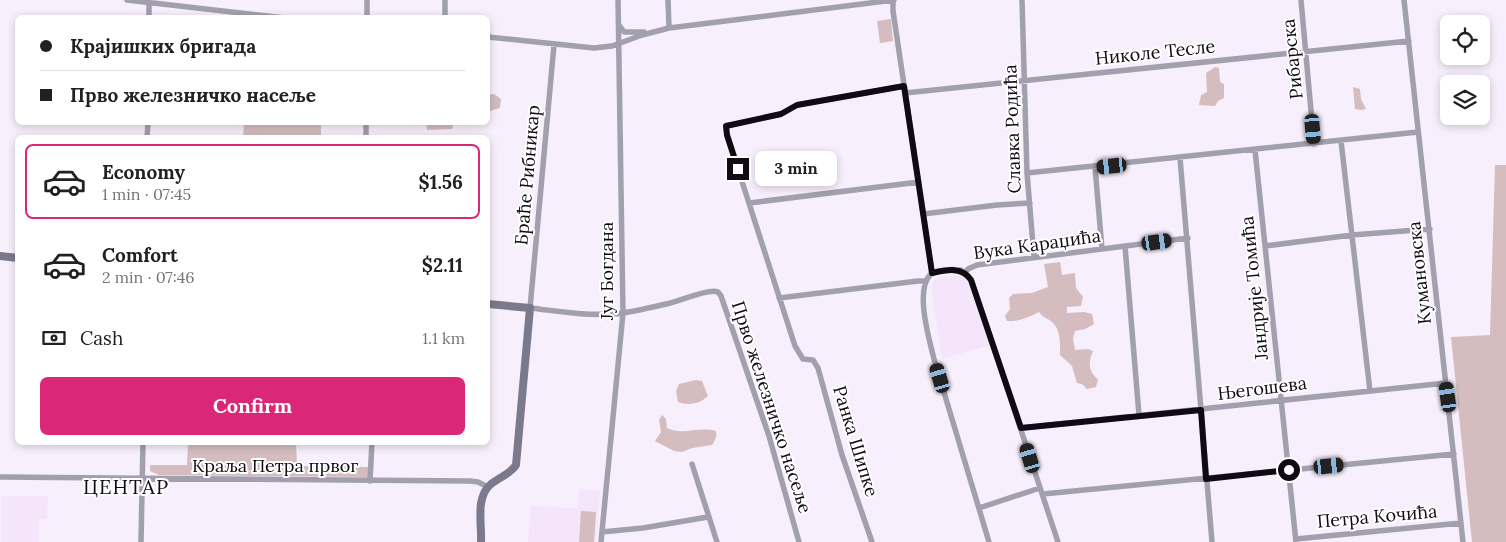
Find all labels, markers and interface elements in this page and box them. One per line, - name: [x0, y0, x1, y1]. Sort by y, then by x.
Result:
- map controls: [1440, 15, 1490, 125]
- button: locate: [1440, 15, 1490, 65]
- street label: Рибарска: [1276, 18, 1308, 100]
- text: Крајишких бригада: [70, 34, 256, 58]
- street label: Николе Тесле: [1094, 34, 1216, 70]
- street label: Славка Родића: [998, 64, 1026, 194]
- button: layers: [1440, 75, 1490, 125]
- text: Прво железничко насеље: [70, 83, 316, 107]
- street label: Браће Рибникар: [509, 104, 545, 246]
- car: [1304, 113, 1321, 145]
- callout: 3 min: [756, 152, 838, 186]
- car: [1096, 157, 1127, 175]
- route end: [727, 158, 749, 180]
- text: 3 min: [774, 158, 818, 178]
- icon: car: [42, 159, 87, 204]
- text: Economy: [102, 160, 185, 184]
- text: $1.56: [419, 170, 463, 194]
- text: 1 min · 07:45: [102, 184, 191, 204]
- street label: Јандрије Томића: [1235, 215, 1273, 362]
- street label: Кумановска: [1402, 220, 1436, 326]
- street label: Југ Богдана: [595, 222, 618, 321]
- street label: Вука Караџића: [972, 224, 1102, 264]
- car: [1141, 232, 1172, 252]
- icon: car: [42, 242, 87, 287]
- text: Comfort: [102, 243, 178, 267]
- text: $2.11: [422, 253, 463, 277]
- text: 2 min · 07:46: [102, 267, 195, 287]
- street label: Прво железничко насеље: [727, 298, 817, 516]
- icon: cash: [40, 324, 68, 352]
- text: Cash: [80, 326, 123, 350]
- text: 1.1 km: [422, 328, 465, 348]
- car: [928, 361, 951, 395]
- street label: Његошева: [1216, 371, 1308, 405]
- button: Confirm: [40, 377, 465, 435]
- car: [1438, 381, 1457, 413]
- street label: Ранка Шипке: [828, 383, 884, 499]
- car: [1018, 441, 1041, 475]
- street label: Краља Петра првог: [192, 454, 358, 477]
- car: [1313, 457, 1344, 475]
- route start: [1278, 459, 1300, 481]
- district label: ЦЕНТАР: [83, 474, 169, 499]
- street label: Петра Кочића: [1316, 499, 1438, 533]

